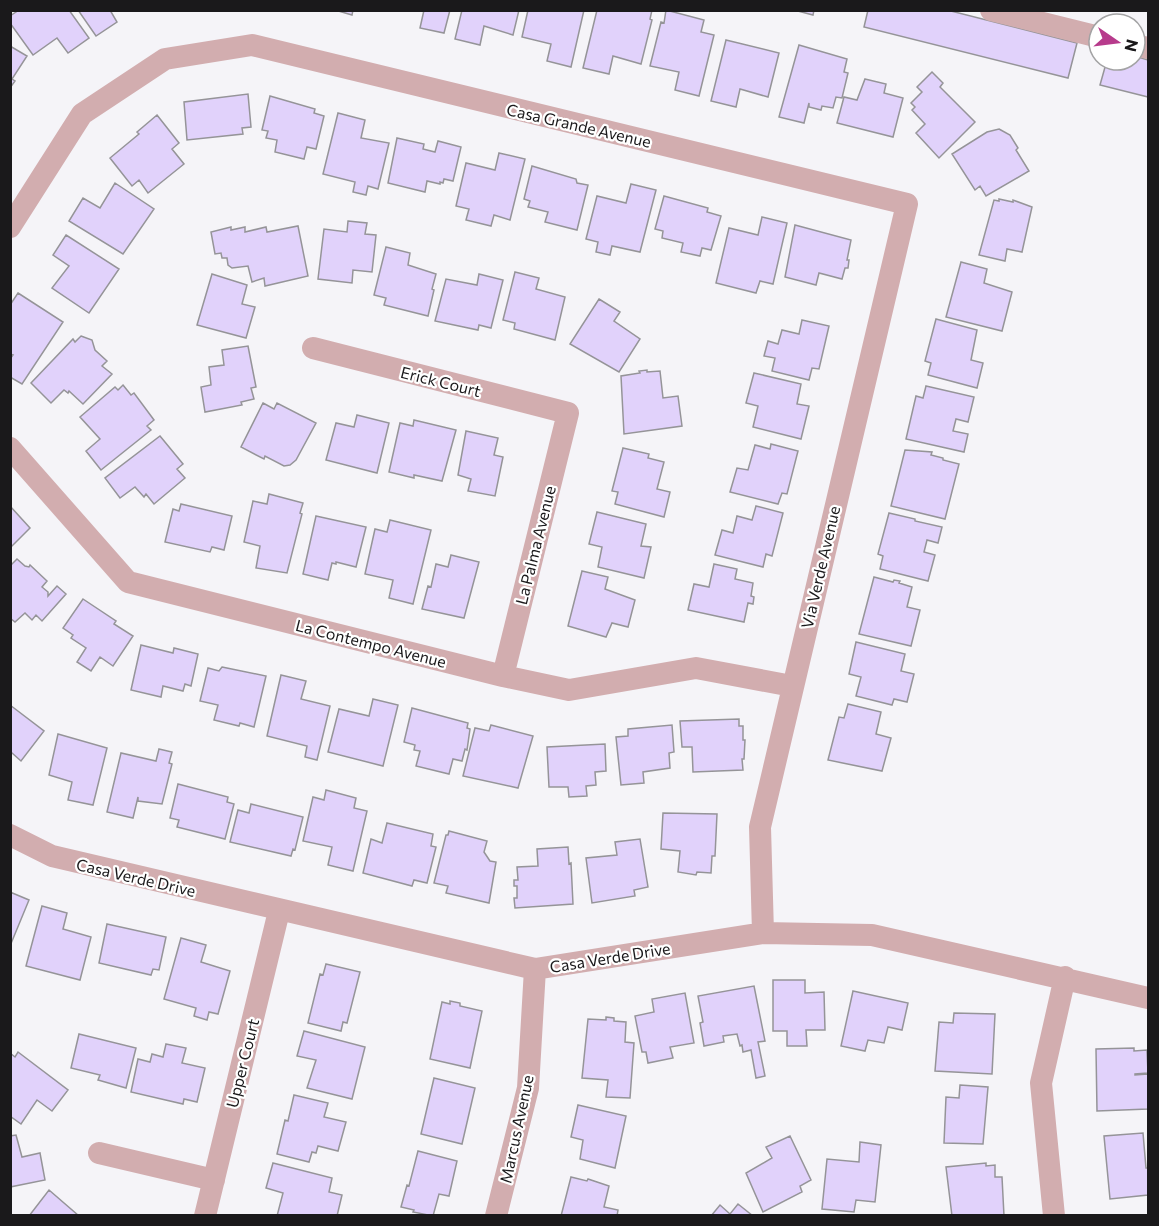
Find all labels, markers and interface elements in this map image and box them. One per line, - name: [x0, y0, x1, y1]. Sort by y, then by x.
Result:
- north arrow: [1087, 12, 1147, 72]
- text: N: [1121, 38, 1143, 54]
- street label: Casa Grande Avenue: [505, 99, 653, 151]
- street label: Erick Court: [399, 362, 484, 400]
- street label: La Palma Avenue: [511, 484, 559, 606]
- street label: Via Verde Avenue: [797, 504, 843, 630]
- street label: La Contempo Avenue: [294, 615, 448, 671]
- street label: Casa Verde Drive: [74, 854, 198, 900]
- street label: Casa Verde Drive: [548, 938, 672, 976]
- street label: Upper Court: [222, 1016, 262, 1109]
- street label: Marcus Avenue: [495, 1073, 537, 1185]

